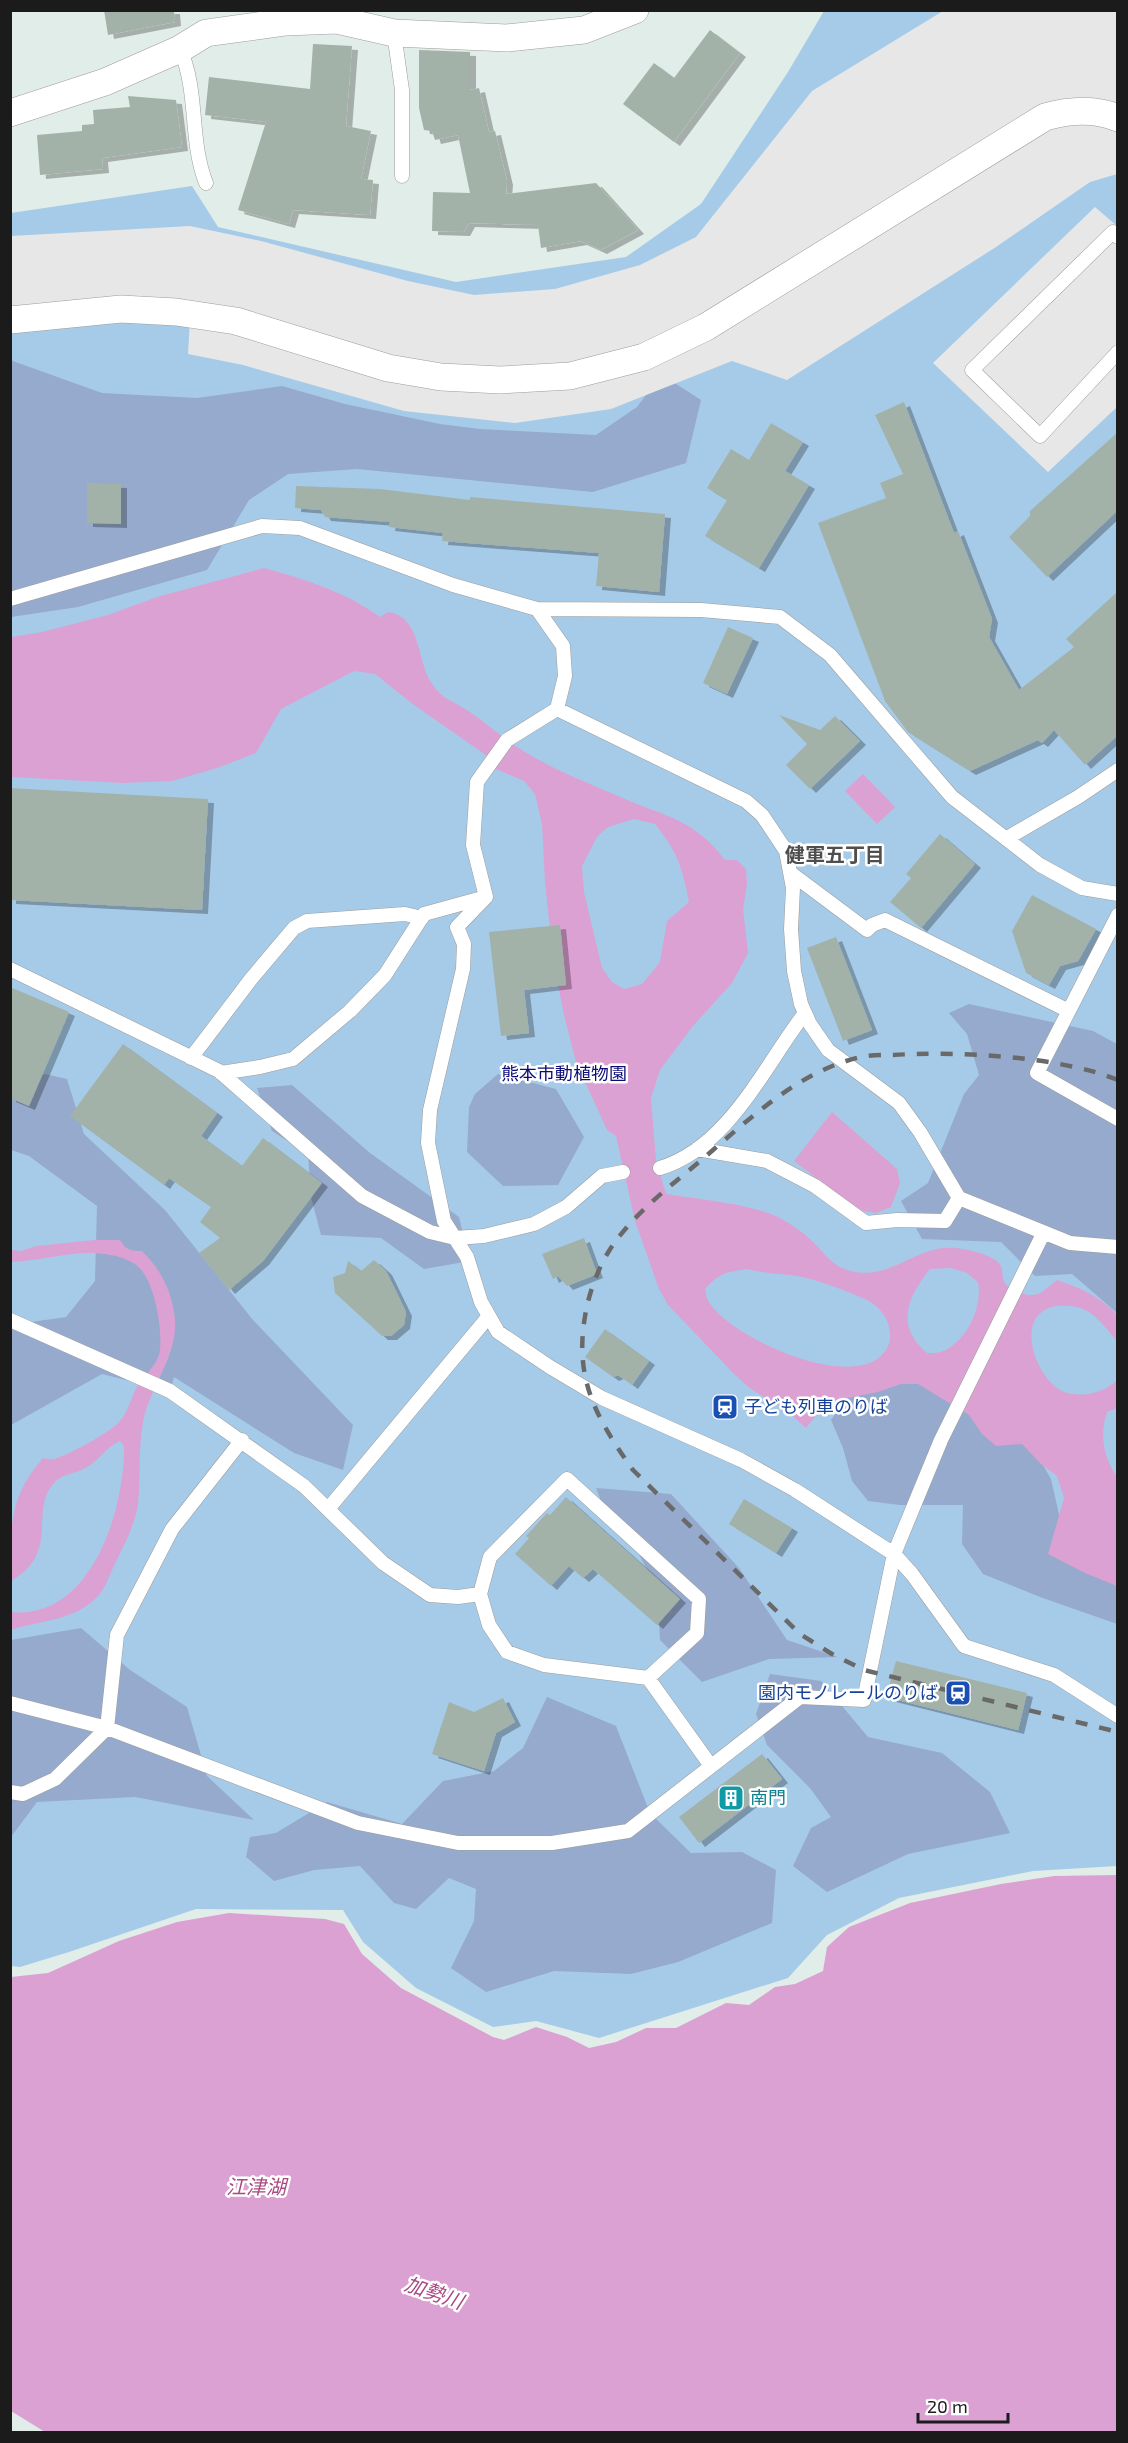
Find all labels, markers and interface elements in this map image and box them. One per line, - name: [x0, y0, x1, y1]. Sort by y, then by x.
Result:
- district label: 健軍五丁目: [785, 842, 885, 866]
- park label: 熊本市動植物園: [501, 1062, 627, 1084]
- station icon: 子ども列車のりば: [710, 1392, 740, 1422]
- place label: 子ども列車のりば: [744, 1395, 888, 1417]
- station icon: 園内モノレールのりば: [943, 1678, 973, 1708]
- place label: 園内モノレールのりば: [758, 1681, 938, 1703]
- building icon: 南門: [716, 1783, 746, 1813]
- place label: 南門: [750, 1786, 786, 1808]
- water label: 江津湖: [226, 2174, 289, 2198]
- water label: 加勢川: [402, 2271, 468, 2314]
- scale bar: [918, 2386, 1008, 2424]
- text: 20 m: [927, 2395, 968, 2417]

